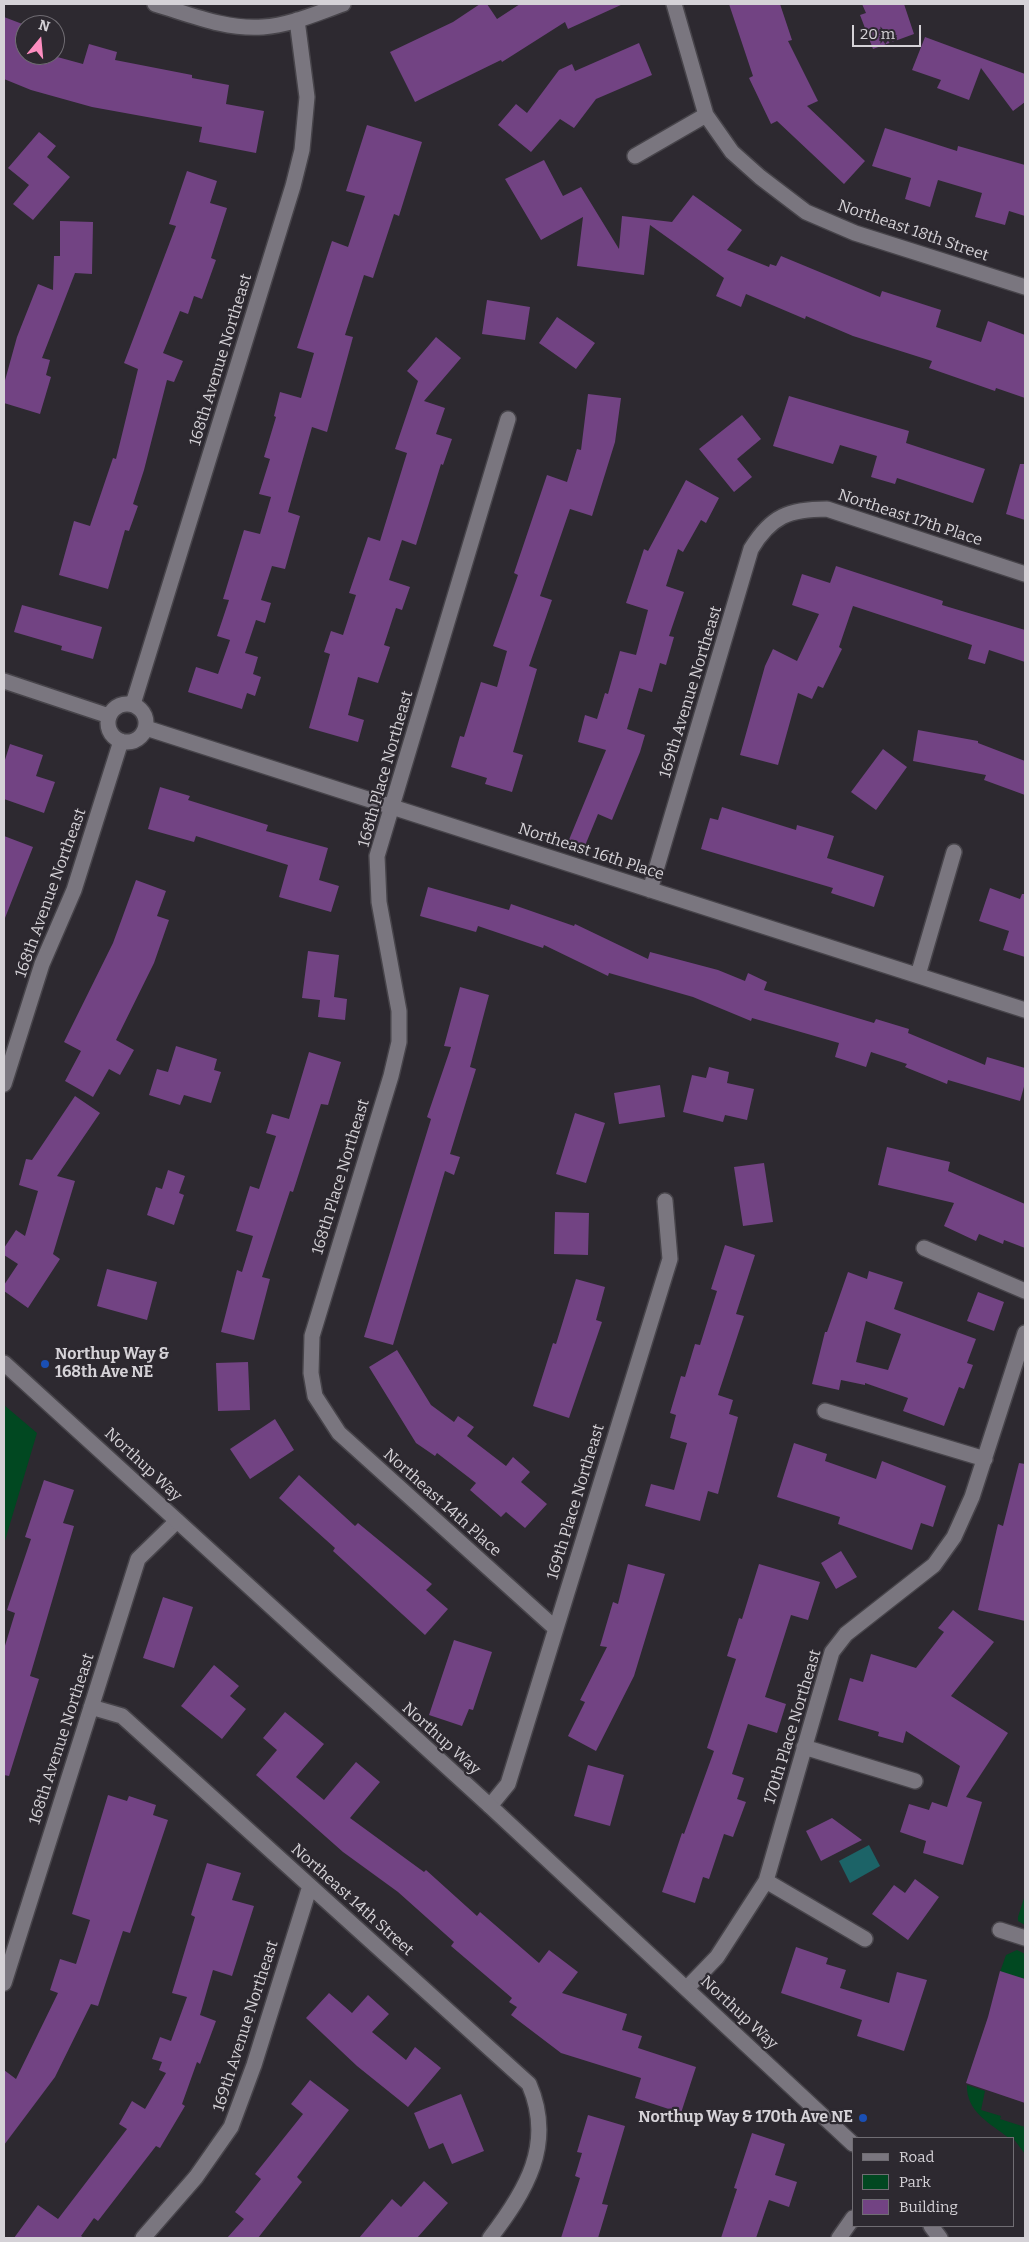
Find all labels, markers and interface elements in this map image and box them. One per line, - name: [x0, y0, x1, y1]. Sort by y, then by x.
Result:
- north arrow: [15, 15, 65, 65]
- scale bar: [854, 15, 923, 47]
- text: N: [37, 16, 52, 36]
- text: 20 m: [860, 25, 895, 43]
- street label: Northeast 18th Street: [835, 196, 991, 266]
- street label: 168th Avenue Northeast: [186, 272, 256, 448]
- street label: Northeast 17th Place: [835, 486, 985, 550]
- street label: 169th Avenue Northeast: [656, 604, 726, 780]
- street label: 168th Place Northeast: [354, 689, 418, 849]
- street label: 168th Avenue Northeast: [11, 806, 91, 980]
- street label: Northeast 16th Place: [516, 819, 666, 885]
- street label: 168th Place Northeast: [308, 1097, 374, 1257]
- place label: Northup Way & 168th Ave NE: [55, 1345, 169, 1383]
- marker: Northup Way & 168th Ave NE: [39, 1358, 51, 1370]
- street label: 169th Place Northeast: [543, 1422, 609, 1582]
- street label: Northup Way: [100, 1424, 186, 1506]
- street label: Northeast 14th Place: [379, 1445, 505, 1561]
- street label: 170th Place Northeast: [760, 1647, 826, 1807]
- street label: 168th Avenue Northeast: [25, 1651, 99, 1827]
- street label: Northup Way: [398, 1699, 484, 1779]
- street label: Northeast 14th Street: [287, 1840, 417, 1960]
- street label: 169th Avenue Northeast: [209, 1938, 283, 2114]
- street label: Northup Way: [696, 1972, 782, 2054]
- place label: Northup Way & 170th Ave NE: [638, 2108, 853, 2128]
- marker: Northup Way & 170th Ave NE: [857, 2112, 869, 2124]
- legend: [852, 2137, 1014, 2227]
- text: Road: [899, 2148, 934, 2166]
- text: Park: [899, 2173, 931, 2191]
- text: Building: [899, 2198, 958, 2216]

